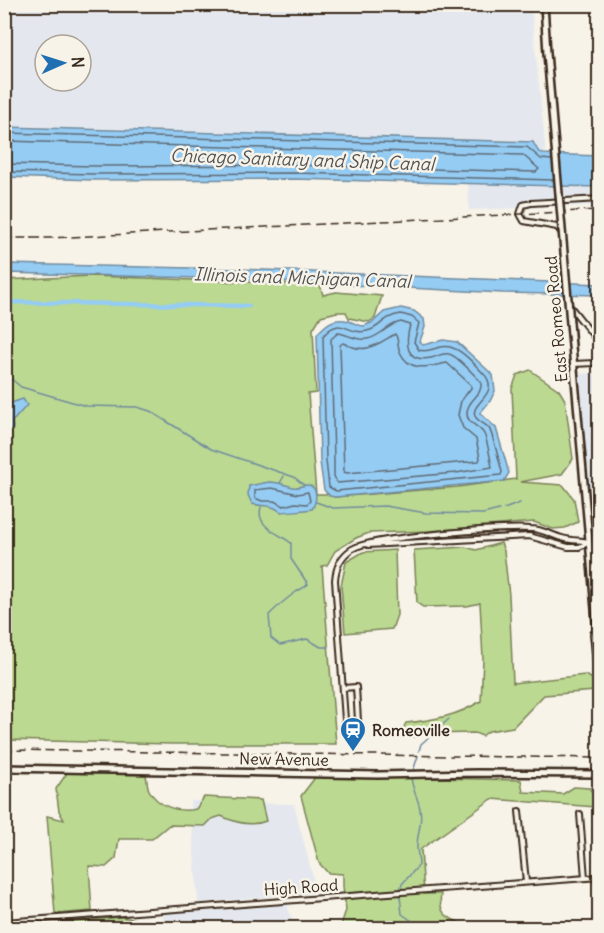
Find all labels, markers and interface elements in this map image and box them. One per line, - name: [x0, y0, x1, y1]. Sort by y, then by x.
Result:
- north arrow: [33, 33, 93, 93]
- text: N: [68, 56, 88, 68]
- water label: Chicago Sanitary and Ship Canal: [170, 143, 437, 176]
- street label: East Romeo Road: [541, 255, 571, 383]
- water label: Illinois and Michigan Canal: [193, 262, 414, 293]
- station icon: Romeoville: [338, 715, 368, 753]
- place label: Romeoville: [372, 720, 450, 740]
- street label: New Avenue: [239, 748, 329, 770]
- street label: High Road: [263, 874, 339, 900]

